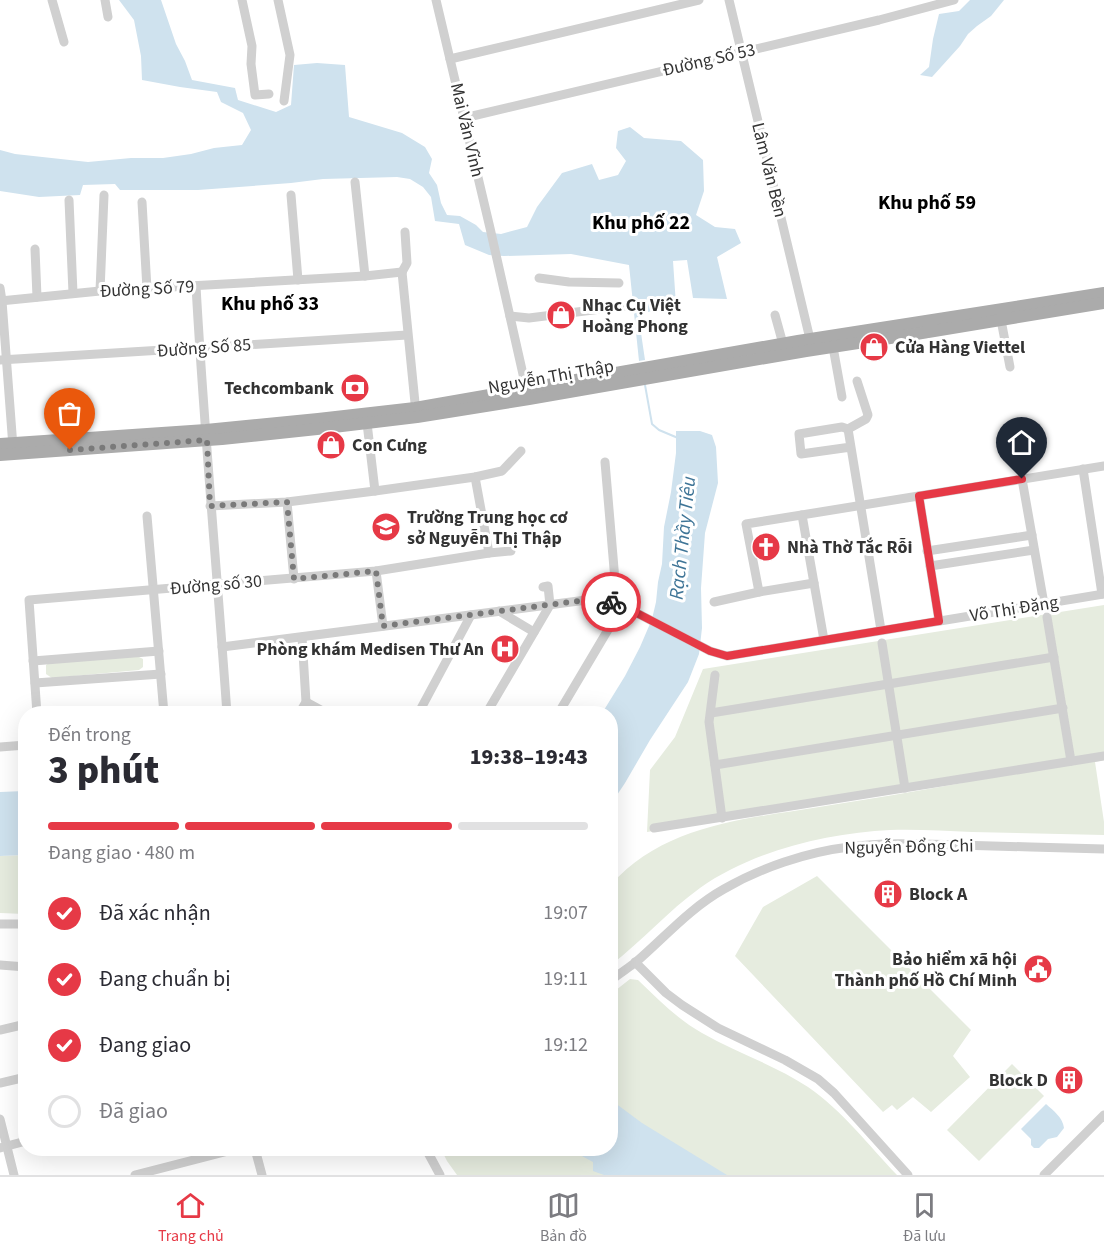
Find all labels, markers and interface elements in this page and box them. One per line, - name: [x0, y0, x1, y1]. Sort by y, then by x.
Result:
- street label: Đường Số 53: [660, 37, 758, 83]
- street label: Mai Văn Vĩnh: [444, 80, 490, 180]
- street label: Lâm Văn Bền: [745, 120, 793, 220]
- district label: Khu phố 59: [878, 189, 976, 217]
- district label: Khu phố 22: [592, 209, 690, 237]
- street label: Đường Số 79: [99, 274, 195, 304]
- district label: Khu phố 33: [221, 290, 319, 318]
- place label: Nhạc Cụ Việt Hoàng Phong: [582, 293, 688, 339]
- shop icon: Nhạc Cụ Việt Hoàng Phong: [545, 299, 577, 331]
- shop icon: Cửa Hàng Viettel: [858, 331, 890, 363]
- street label: Đường Số 85: [156, 332, 252, 364]
- place label: Cửa Hàng Viettel: [895, 335, 1025, 360]
- street label: Nguyễn Thị Thập: [486, 354, 616, 400]
- bank icon: Techcombank: [339, 372, 371, 404]
- place label: Techcombank: [224, 376, 334, 401]
- pin: [44, 388, 95, 450]
- icon: bag: [53, 397, 86, 430]
- pin: [996, 417, 1047, 479]
- icon: home: [1005, 426, 1038, 459]
- shop icon: Con Cưng: [315, 429, 347, 461]
- place label: Con Cưng: [352, 433, 427, 458]
- water label: Rạch Thầy Tiêu: [663, 475, 703, 601]
- place label: Trường Trung học cơ sở Nguyễn Thị Thập: [407, 505, 569, 551]
- school or university icon: Trường Trung học cơ sở Nguyễn Thị Thập: [370, 511, 402, 543]
- church icon: Nhà Thờ Tắc Rỗi: [750, 531, 782, 563]
- place label: Nhà Thờ Tắc Rỗi: [787, 535, 912, 560]
- street label: Đường số 30: [169, 569, 263, 601]
- courier: [581, 572, 641, 632]
- icon: bike: [595, 586, 628, 619]
- street label: Võ Thị Đặng: [968, 590, 1060, 628]
- hospital icon: Phòng khám Medisen Thư An: [489, 633, 521, 665]
- place label: Phòng khám Medisen Thư An: [257, 637, 484, 662]
- text: Đến trong: [48, 721, 131, 749]
- text: 19:38–19:43: [470, 741, 588, 773]
- text: 3 phút: [48, 743, 159, 799]
- street label: Nguyễn Đổng Chi: [844, 833, 974, 861]
- text: Đang giao · 480 m: [48, 839, 195, 867]
- building icon: Block A: [872, 878, 904, 910]
- place label: Block A: [909, 882, 968, 907]
- icon: check: [48, 897, 81, 930]
- text: Đã xác nhận: [99, 897, 211, 929]
- text: 19:07: [543, 899, 588, 927]
- place label: Bảo hiểm xã hội Thành phố Hồ Chí Minh: [835, 947, 1017, 993]
- public building icon: Bảo hiểm xã hội Thành phố Hồ Chí Minh: [1022, 953, 1054, 985]
- icon: check: [48, 963, 81, 996]
- text: Đang chuẩn bị: [99, 963, 231, 995]
- text: 19:11: [543, 965, 588, 993]
- icon: check: [48, 1029, 81, 1062]
- text: Đang giao: [99, 1029, 191, 1061]
- text: 19:12: [543, 1031, 588, 1059]
- building icon: Block D: [1053, 1064, 1085, 1096]
- place label: Block D: [989, 1068, 1048, 1093]
- text: Đã giao: [99, 1095, 168, 1127]
- tab: Trang chủ: [158, 1189, 224, 1247]
- tab: Bản đồ: [540, 1189, 587, 1247]
- tab: Đã lưu: [903, 1189, 946, 1247]

